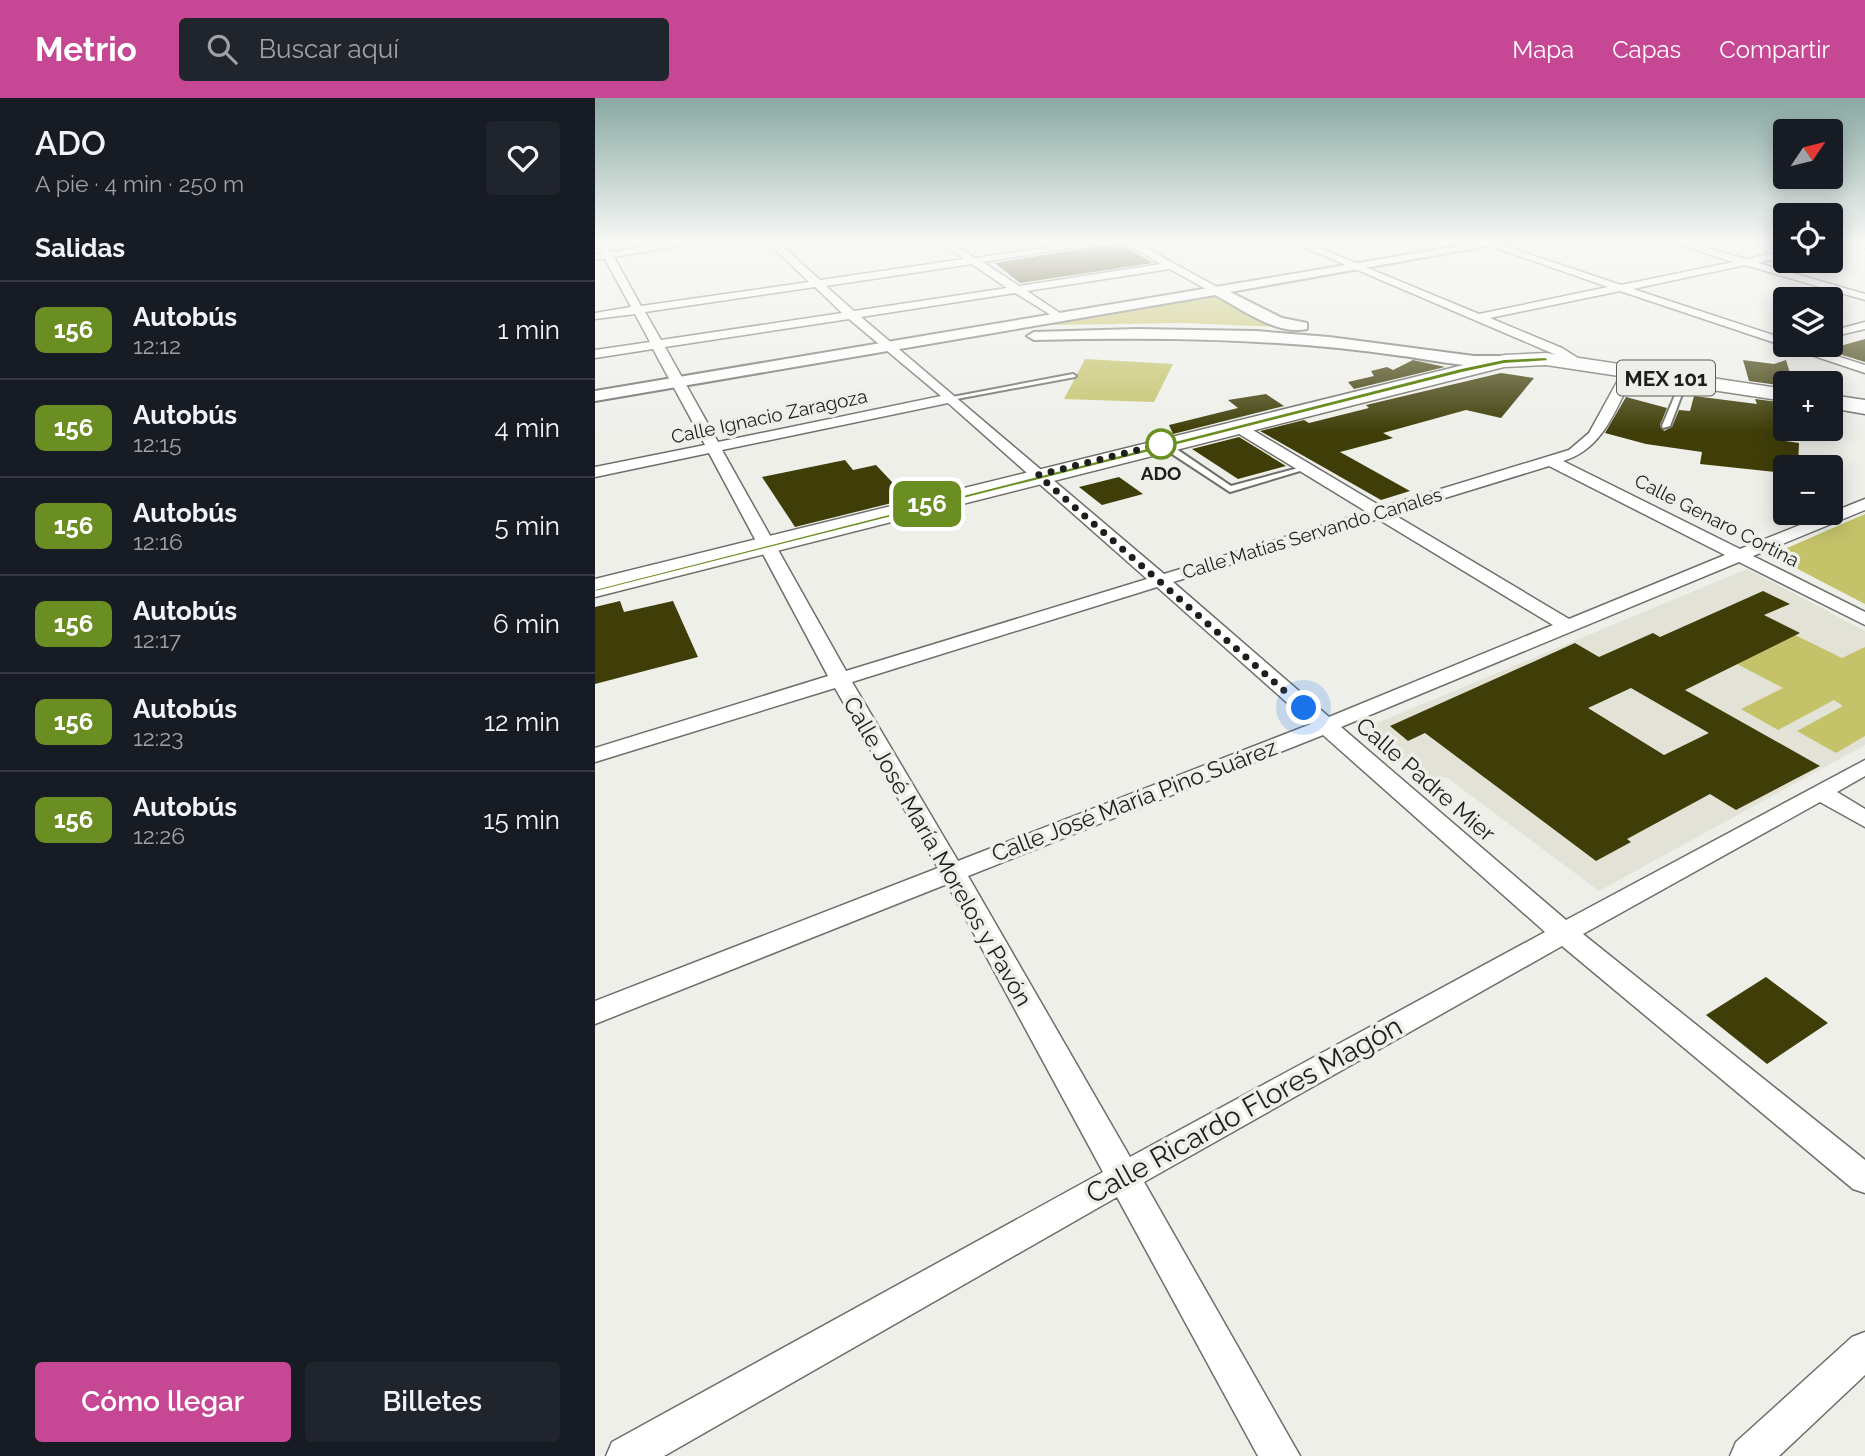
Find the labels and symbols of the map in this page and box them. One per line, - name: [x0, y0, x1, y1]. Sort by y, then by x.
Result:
- north arrow: [1773, 119, 1843, 189]
- road number: MEX 101: [1617, 360, 1715, 396]
- street label: Calle Ignacio Zaragoza: [669, 384, 869, 448]
- marker: ADO: [1146, 429, 1176, 459]
- place label: ADO: [1141, 462, 1181, 484]
- street label: Calle Genaro Cortina: [1631, 469, 1803, 571]
- line badge: 156: [887, 481, 967, 527]
- street label: Calle Matías Servando Canales: [1179, 483, 1445, 583]
- your location: [1286, 690, 1321, 725]
- street label: Calle José María Morelos y Pavón: [838, 691, 1038, 1011]
- street label: Calle Padre Mier: [1351, 711, 1501, 847]
- street label: Calle José María Pino Suárez: [988, 733, 1280, 867]
- street label: Calle Ricardo Flores Magón: [1080, 1009, 1408, 1211]

